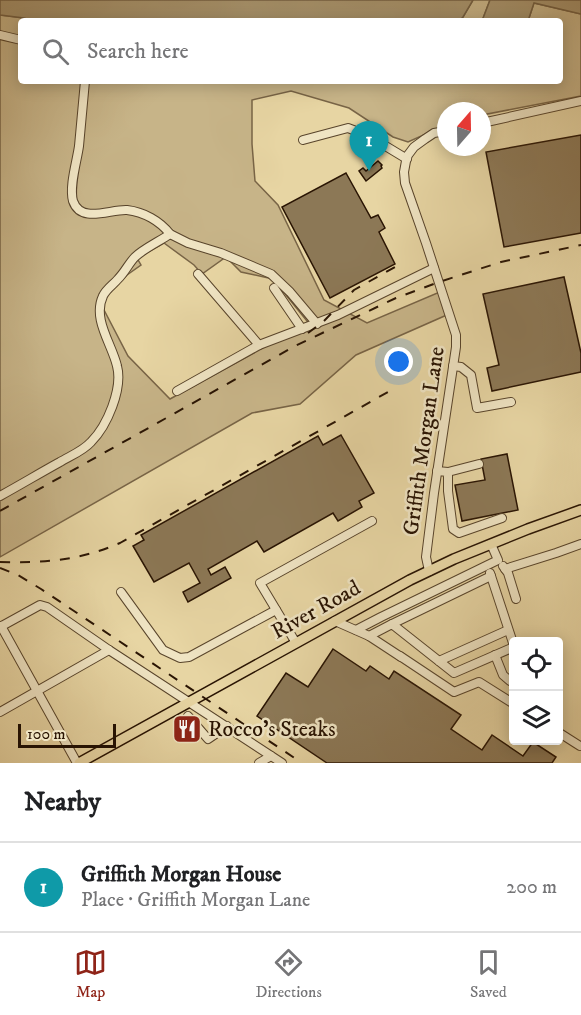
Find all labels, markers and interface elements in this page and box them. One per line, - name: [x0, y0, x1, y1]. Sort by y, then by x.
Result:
- search box: [18, 18, 563, 84]
- icon: search: [39, 35, 72, 68]
- text: Search here: [87, 38, 189, 65]
- north arrow: [437, 102, 491, 156]
- pin: 1: [350, 122, 388, 171]
- street label: Griffith Morgan Lane: [397, 345, 451, 537]
- your location: [384, 347, 413, 376]
- street label: River Road: [267, 575, 365, 645]
- map controls: [509, 637, 563, 745]
- button: locate: [509, 637, 563, 691]
- button: layers: [509, 691, 563, 745]
- restaurant icon: Rocco's Steaks: [171, 713, 203, 745]
- place label: Rocco's Steaks: [208, 716, 336, 743]
- scale bar: [18, 721, 116, 748]
- text: 100 m: [27, 724, 66, 744]
- text: Nearby: [24, 786, 101, 819]
- text: Griffith Morgan House: [81, 861, 281, 888]
- text: 1: [40, 875, 47, 900]
- text: 200 m: [506, 875, 557, 900]
- text: Place · Griffith Morgan Lane: [81, 888, 310, 913]
- tab: Map: [74, 946, 107, 1002]
- tab: Directions: [255, 946, 322, 1002]
- tab: Saved: [470, 946, 507, 1002]

